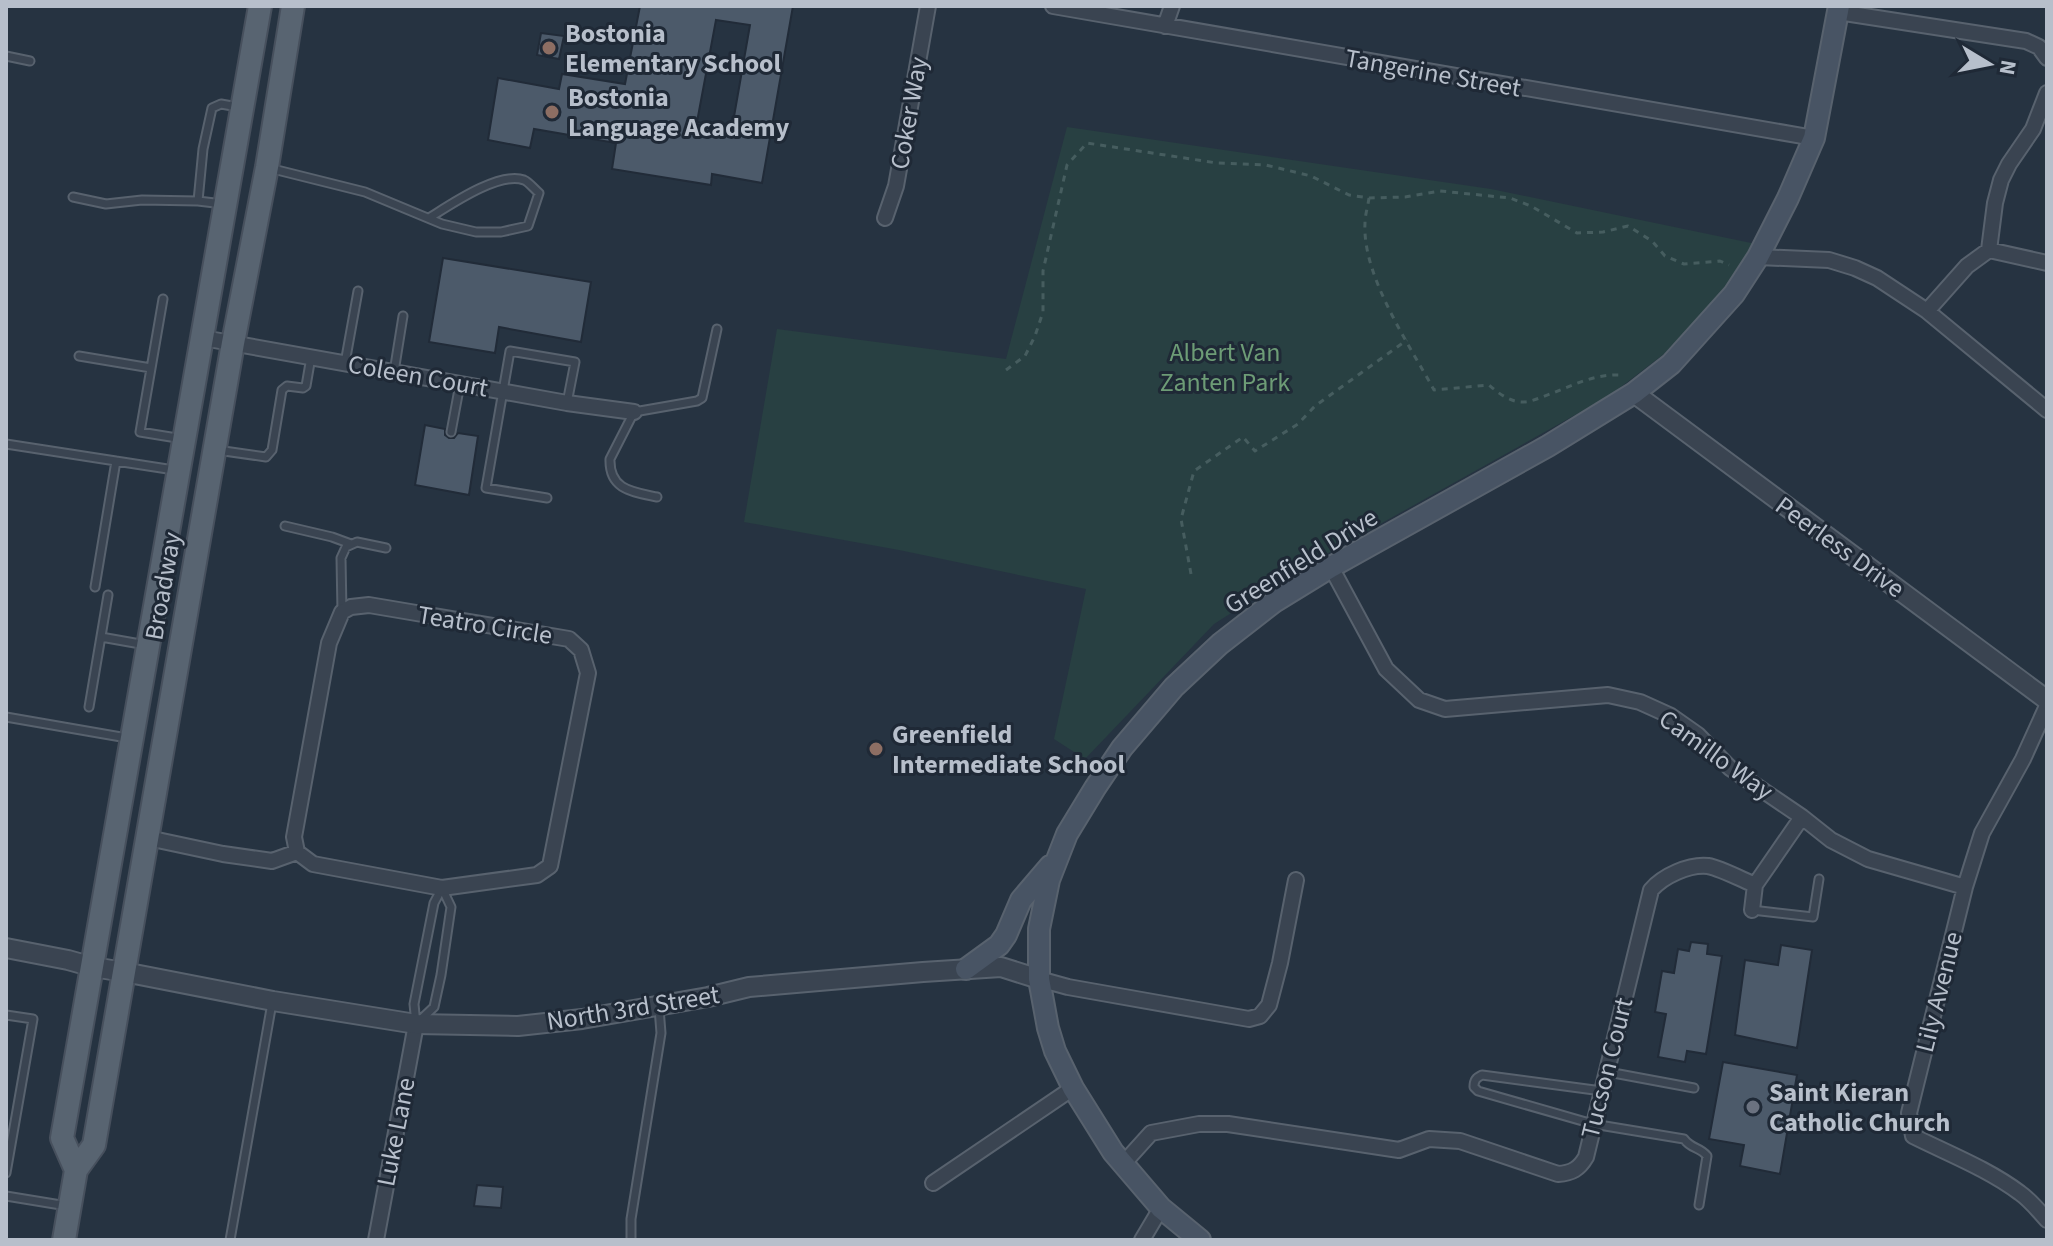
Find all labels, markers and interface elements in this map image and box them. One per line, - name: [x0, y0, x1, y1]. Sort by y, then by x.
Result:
- place label: Bostonia Elementary School: [565, 15, 782, 82]
- north arrow: [1949, 24, 2029, 104]
- marker: Bostonia Elementary School: [540, 39, 558, 57]
- street label: Tangerine Street: [1342, 39, 1524, 107]
- street label: Coker Way: [881, 54, 937, 172]
- text: N: [1991, 57, 2025, 77]
- place label: Bostonia Language Academy: [568, 79, 790, 146]
- marker: Bostonia Language Academy: [543, 103, 561, 121]
- park label: Albert Van Zanten Park: [1160, 334, 1290, 401]
- street label: Coleen Court: [345, 345, 491, 407]
- street label: Peerless Drive: [1768, 487, 1912, 607]
- street label: Greenfield Drive: [1217, 499, 1385, 623]
- street label: Broadway: [135, 529, 191, 643]
- street label: Teatro Circle: [415, 596, 555, 654]
- street label: Camillo Way: [1651, 701, 1781, 809]
- place label: Greenfield Intermediate School: [892, 716, 1126, 783]
- marker: Greenfield Intermediate School: [867, 740, 885, 758]
- street label: Lily Avenue: [1906, 928, 1972, 1056]
- street label: North 3rd Street: [544, 976, 722, 1040]
- street label: Tucson Court: [1572, 993, 1642, 1142]
- place label: Saint Kieran Catholic Church: [1769, 1074, 1950, 1141]
- street label: Luke Lane: [367, 1075, 425, 1189]
- marker: Saint Kieran Catholic Church: [1744, 1098, 1762, 1116]

